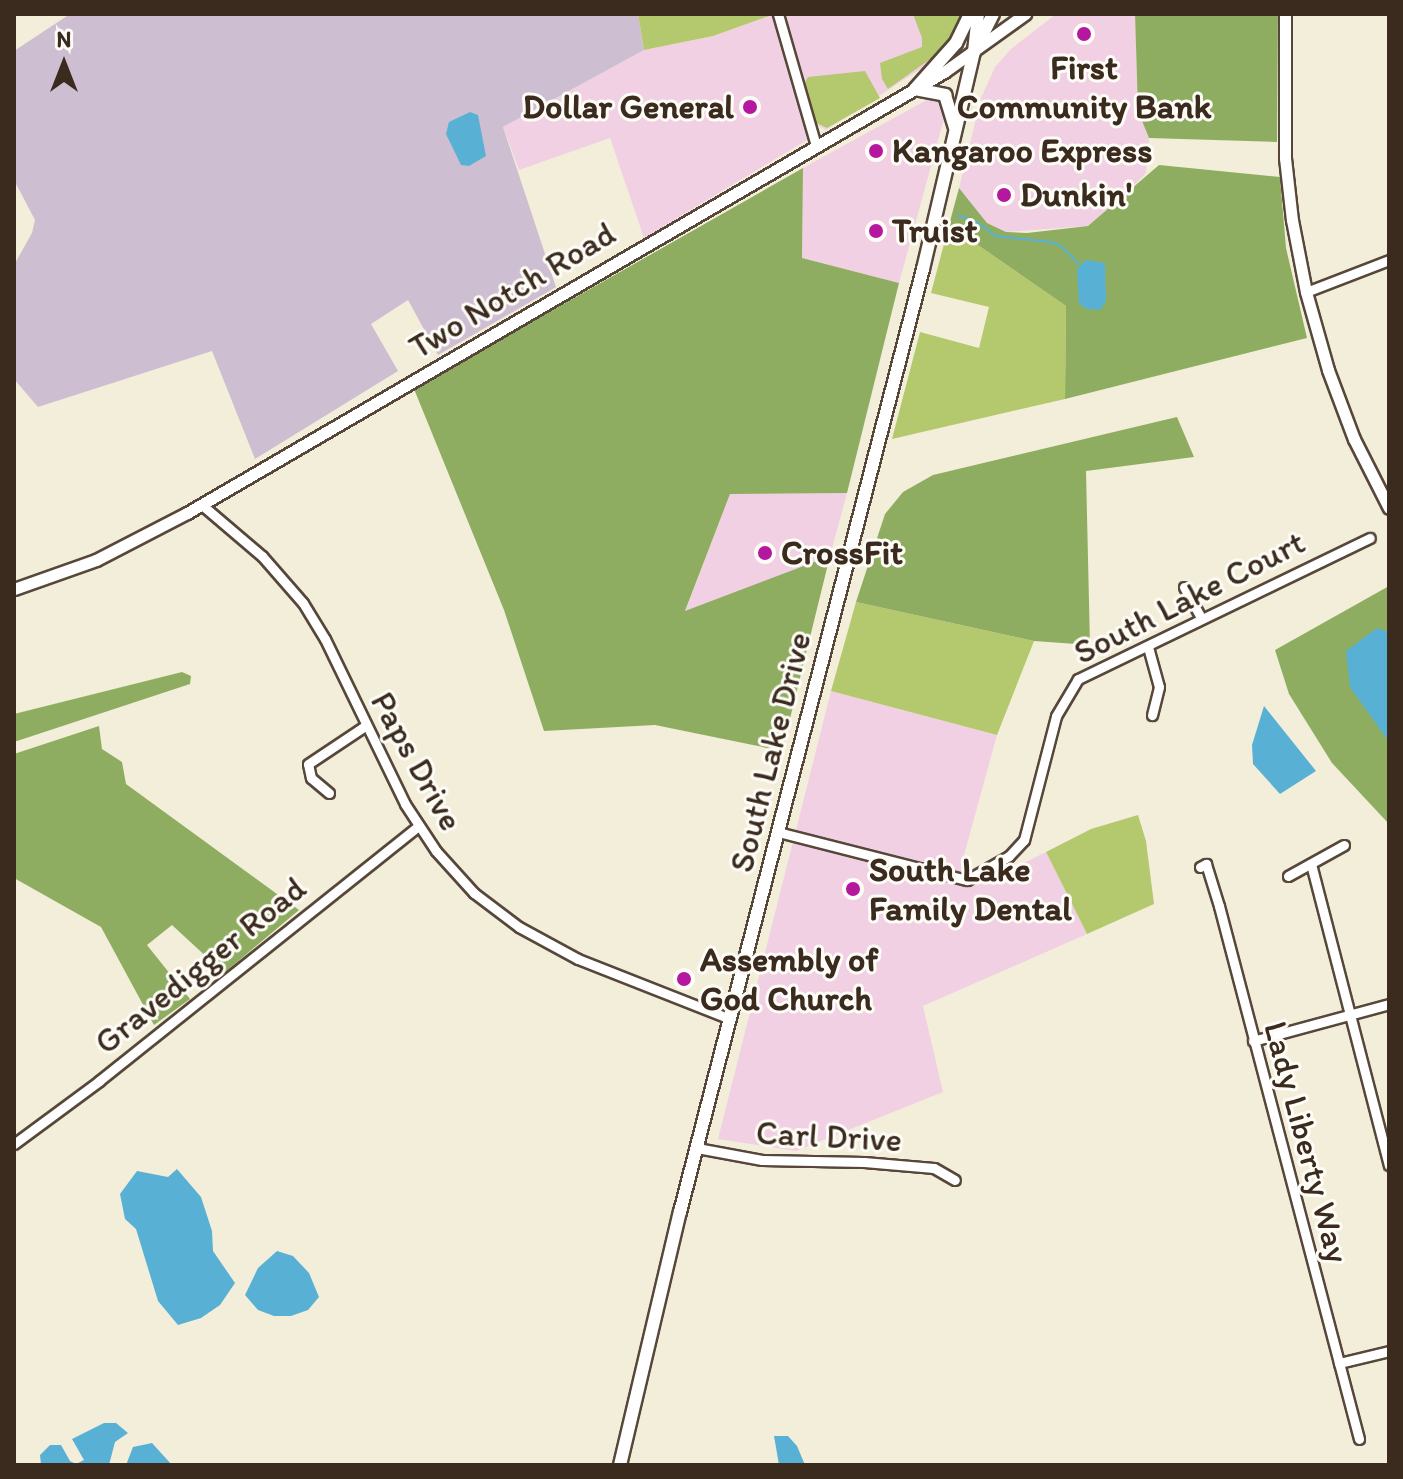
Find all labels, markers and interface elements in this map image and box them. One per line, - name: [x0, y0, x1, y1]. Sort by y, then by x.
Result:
- north arrow: [24, 24, 104, 104]
- marker: First Community Bank: [1075, 25, 1093, 43]
- text: N: [57, 26, 71, 53]
- place label: First Community Bank: [957, 47, 1211, 126]
- place label: Dollar General: [522, 87, 734, 127]
- marker: Dollar General: [741, 98, 759, 116]
- place label: Kangaroo Express: [892, 131, 1152, 171]
- marker: Kangaroo Express: [867, 142, 885, 160]
- place label: Dunkin': [1020, 175, 1132, 215]
- marker: Dunkin': [995, 186, 1013, 204]
- place label: Truist: [892, 211, 978, 251]
- street label: Two Notch Road: [402, 213, 622, 367]
- marker: Truist: [867, 222, 885, 240]
- street label: South Lake Court: [1067, 521, 1311, 673]
- place label: CrossFit: [781, 533, 903, 573]
- marker: CrossFit: [756, 544, 774, 562]
- street label: South Lake Drive: [720, 628, 820, 876]
- street label: Paps Drive: [362, 684, 472, 838]
- place label: South Lake Family Dental: [869, 849, 1071, 928]
- street label: Gravedigger Road: [87, 868, 313, 1062]
- marker: South Lake Family Dental: [844, 880, 862, 898]
- place label: Assembly of God Church: [700, 939, 878, 1018]
- marker: Assembly of God Church: [675, 970, 693, 988]
- street label: Lady Liberty Way: [1255, 1017, 1359, 1267]
- street label: Carl Drive: [755, 1112, 903, 1160]

